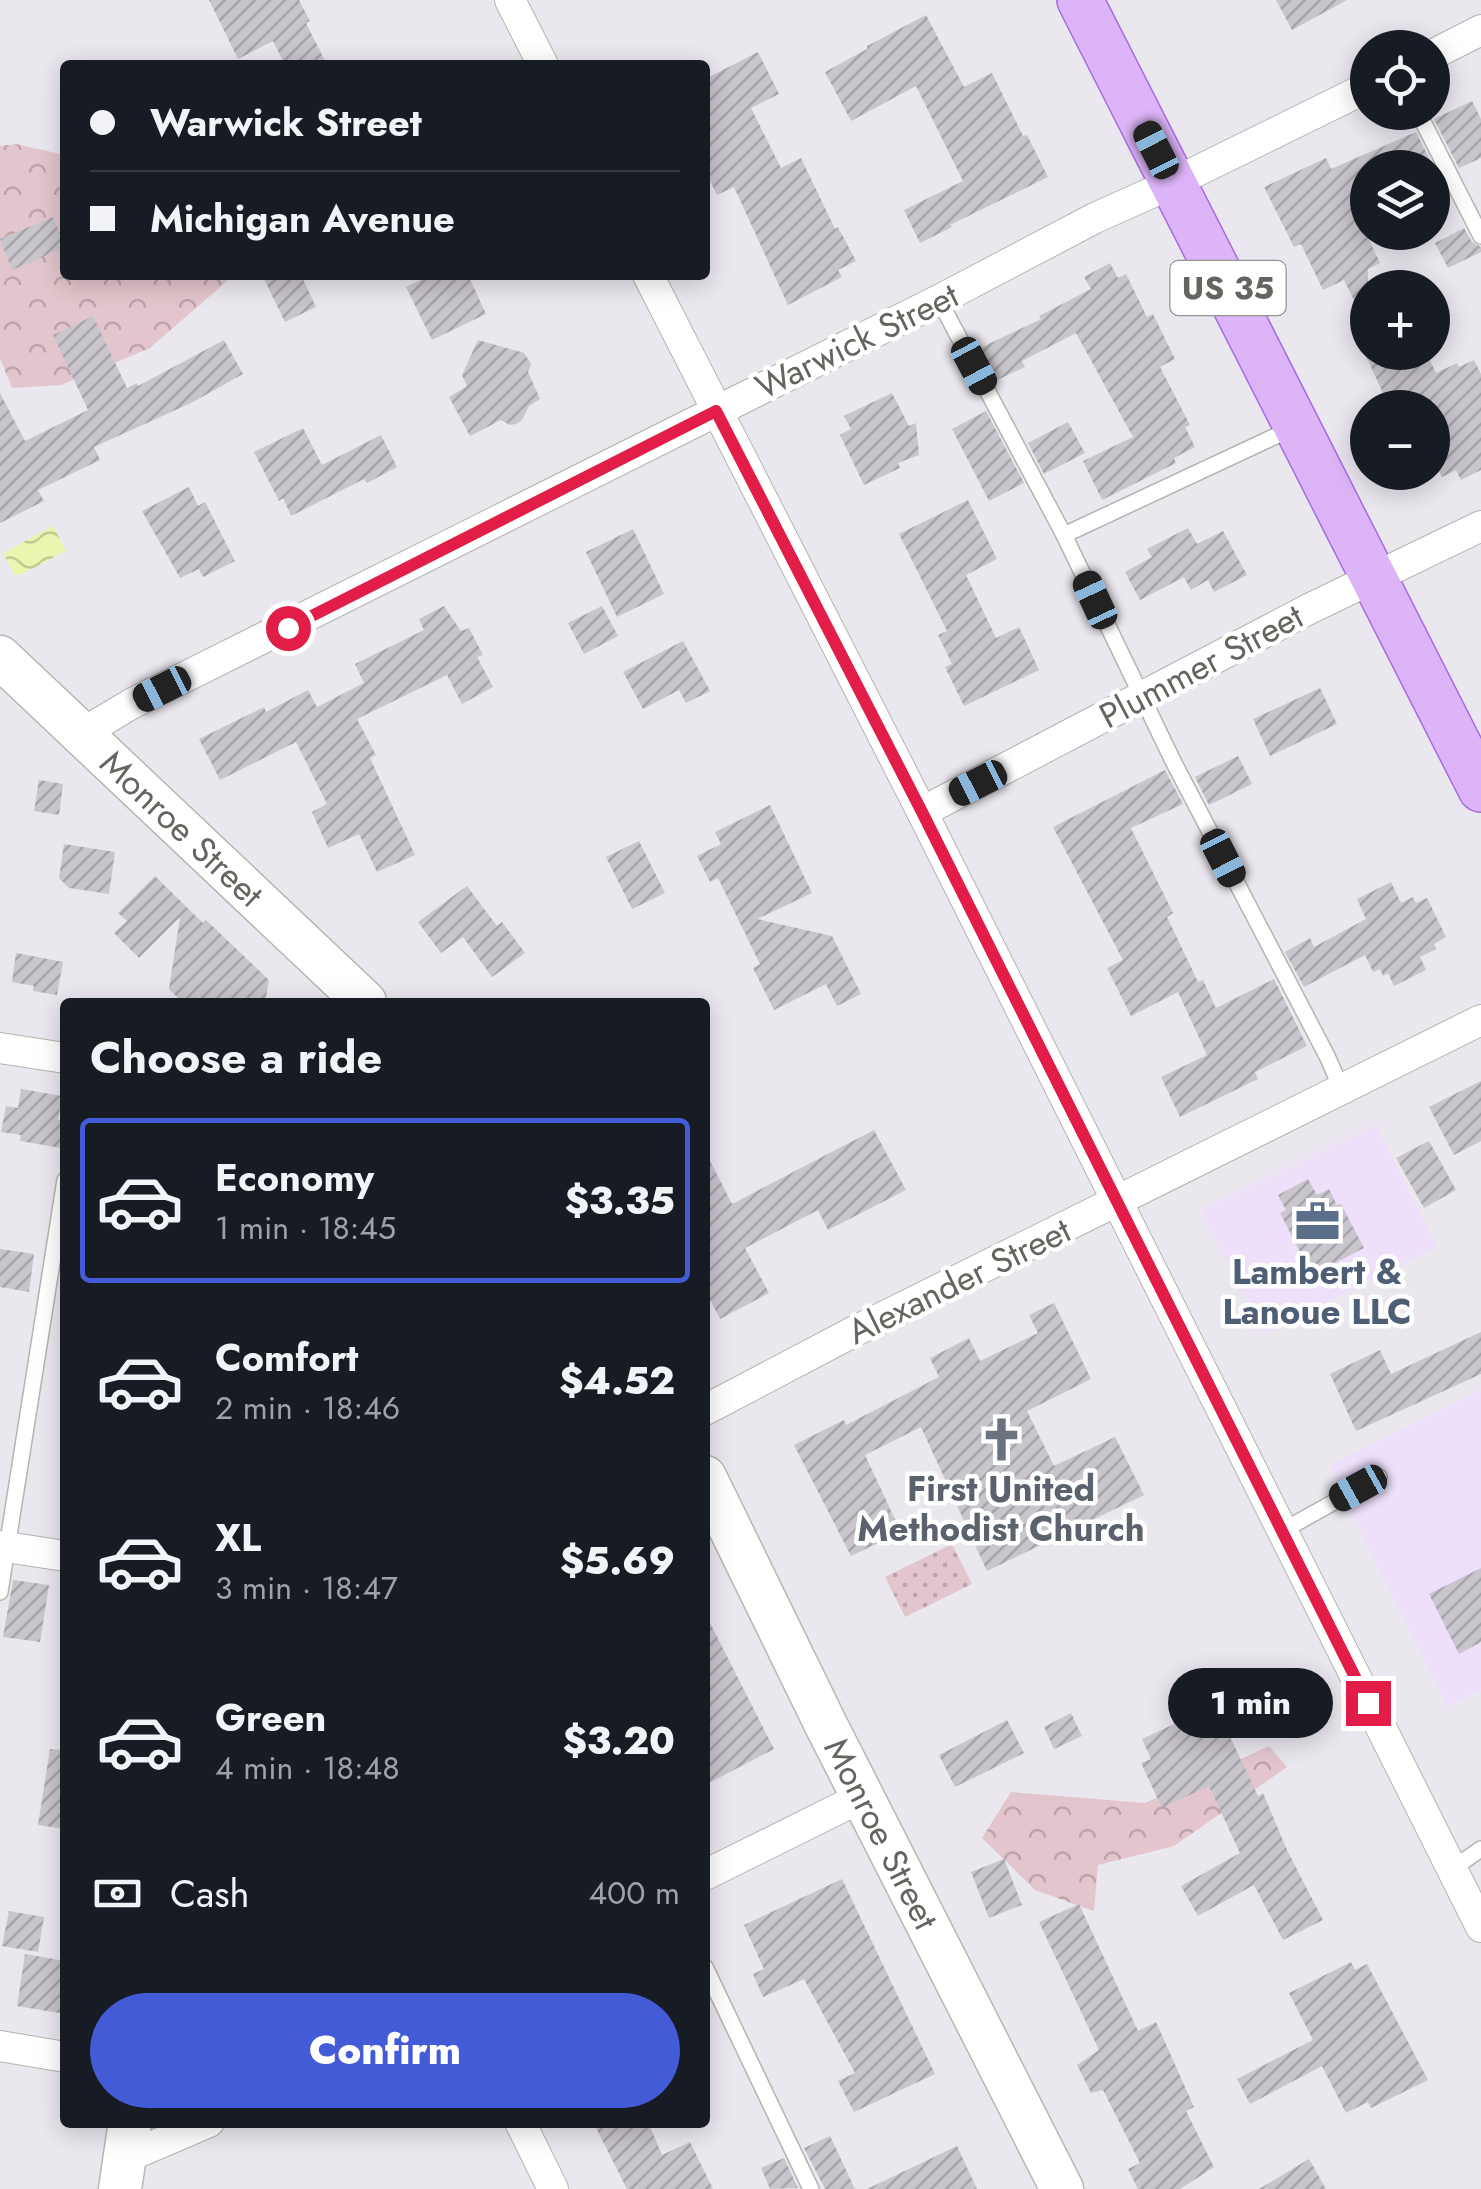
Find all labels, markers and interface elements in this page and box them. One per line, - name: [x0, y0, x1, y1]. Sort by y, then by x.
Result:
- map controls: [1350, 30, 1450, 490]
- button: locate: [1350, 30, 1450, 130]
- text: Warwick Street: [150, 95, 422, 150]
- car: [1129, 116, 1183, 184]
- button: layers: [1350, 150, 1450, 250]
- text: Michigan Avenue: [150, 191, 455, 246]
- road number: US 35: [1170, 261, 1286, 315]
- street label: Warwick Street: [747, 270, 967, 412]
- button: +: [1350, 270, 1450, 370]
- car: [947, 332, 1001, 400]
- button: −: [1350, 390, 1450, 490]
- car: [1069, 566, 1121, 634]
- street label: Plummer Street: [1090, 591, 1312, 741]
- route start: [266, 606, 311, 651]
- car: [128, 662, 196, 716]
- street label: Monroe Street: [89, 739, 275, 919]
- car: [944, 756, 1012, 810]
- car: [1196, 824, 1250, 892]
- text: Choose a ride: [90, 1025, 382, 1090]
- text: Economy: [215, 1150, 374, 1205]
- icon: car: [95, 1156, 185, 1246]
- text: $3.35: [565, 1173, 675, 1228]
- office icon: Lambert & Lanoue LLC: [1293, 1198, 1341, 1246]
- text: 1 min · 18:45: [215, 1205, 396, 1251]
- street label: Alexander Street: [839, 1205, 1079, 1357]
- place label: Lambert & Lanoue LLC: [1222, 1247, 1412, 1337]
- text: Comfort: [215, 1330, 358, 1385]
- icon: car: [95, 1336, 185, 1426]
- text: $4.52: [559, 1353, 675, 1408]
- text: 2 min · 18:46: [215, 1385, 400, 1431]
- church icon: First United Methodist Church: [977, 1415, 1025, 1463]
- car: [1324, 1460, 1392, 1516]
- place label: First United Methodist Church: [857, 1464, 1145, 1554]
- text: XL: [215, 1510, 261, 1565]
- icon: car: [95, 1516, 185, 1606]
- text: $5.69: [560, 1533, 675, 1588]
- text: 3 min · 18:47: [215, 1565, 398, 1611]
- callout: 1 min: [1168, 1668, 1333, 1738]
- text: 1 min: [1210, 1680, 1291, 1726]
- route end: [1346, 1681, 1391, 1726]
- text: Green: [215, 1690, 326, 1745]
- icon: car: [95, 1696, 185, 1786]
- text: $3.20: [563, 1713, 675, 1768]
- street label: Monroe Street: [812, 1730, 951, 1939]
- text: 4 min · 18:48: [215, 1745, 400, 1791]
- icon: cash: [90, 1866, 145, 1921]
- text: Cash: [170, 1866, 250, 1921]
- text: 400 m: [588, 1870, 680, 1916]
- button: Confirm: [90, 1993, 680, 2108]

